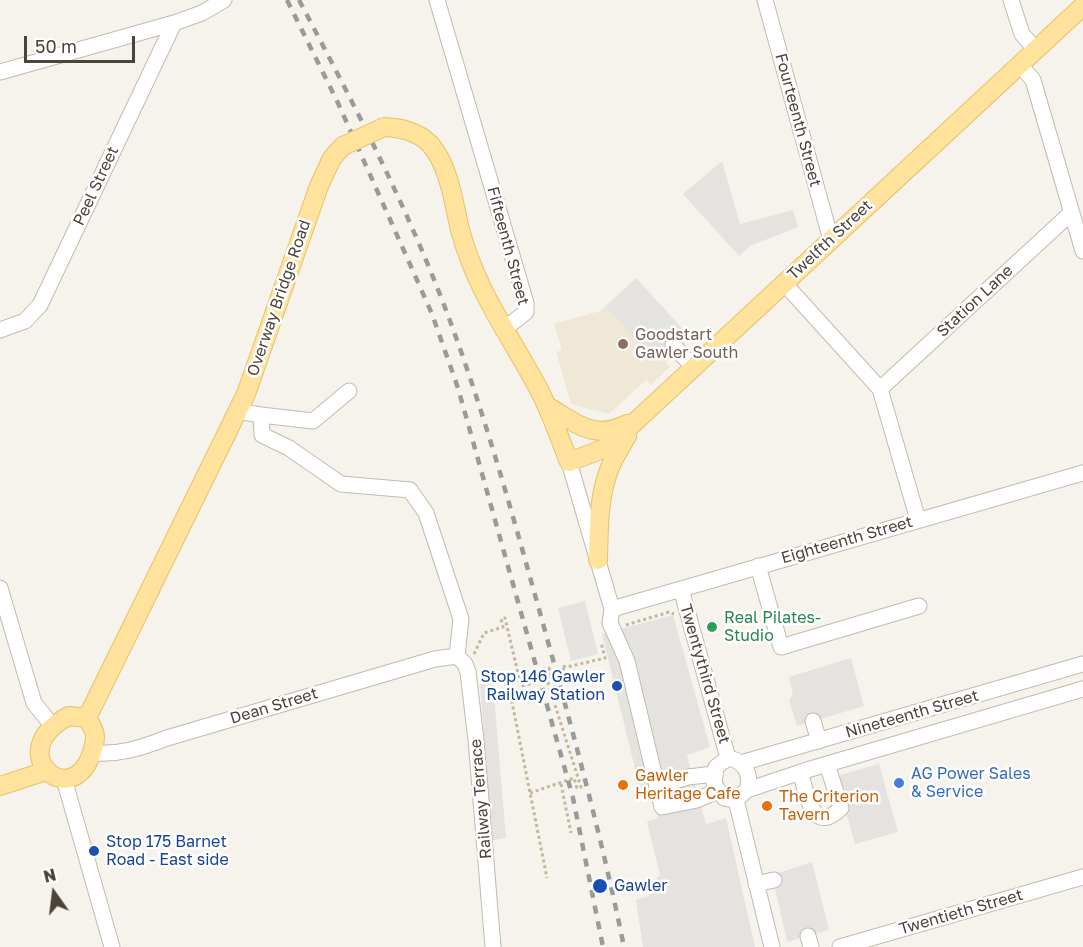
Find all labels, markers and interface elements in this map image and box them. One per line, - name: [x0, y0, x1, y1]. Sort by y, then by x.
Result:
- scale bar: [27, 24, 138, 62]
- text: 50 m: [35, 35, 77, 57]
- street label: Fourteenth Street: [771, 51, 825, 189]
- street label: Peel Street: [69, 143, 123, 229]
- street label: Fifteenth Street: [483, 185, 533, 307]
- street label: Twelfth Street: [784, 196, 876, 284]
- street label: Overway Bridge Road: [243, 217, 315, 379]
- street label: Station Lane: [933, 261, 1017, 341]
- place label: Goodstart Gawler South: [635, 325, 738, 363]
- marker: Goodstart Gawler South: [616, 337, 630, 351]
- street label: Eighteenth Street: [779, 512, 915, 568]
- street label: Twentythird Street: [676, 602, 734, 746]
- place label: Real Pilates- Studio: [724, 608, 821, 646]
- marker: Real Pilates- Studio: [705, 620, 719, 634]
- place label: Stop 146 Gawler Railway Station: [480, 667, 605, 705]
- marker: Stop 146 Gawler Railway Station: [610, 679, 624, 693]
- street label: Dean Street: [228, 684, 320, 728]
- street label: Nineteenth Street: [843, 686, 981, 742]
- street label: Railway Terrace: [466, 738, 496, 860]
- place label: AG Power Sales & Service: [911, 764, 1031, 802]
- place label: Gawler Heritage Cafe: [635, 766, 740, 804]
- marker: AG Power Sales & Service: [892, 776, 906, 790]
- marker: Gawler Heritage Cafe: [616, 778, 630, 792]
- place label: The Criterion Tavern: [779, 787, 879, 825]
- marker: The Criterion Tavern: [760, 799, 774, 813]
- place label: Stop 175 Barnet Road - East side: [106, 832, 229, 870]
- marker: Stop 175 Barnet Road - East side: [87, 844, 101, 858]
- north arrow: [24, 863, 84, 923]
- text: N: [41, 864, 58, 887]
- place label: Gawler: [614, 876, 668, 896]
- marker: Gawler: [591, 877, 609, 895]
- street label: Twentieth Street: [897, 885, 1025, 939]

